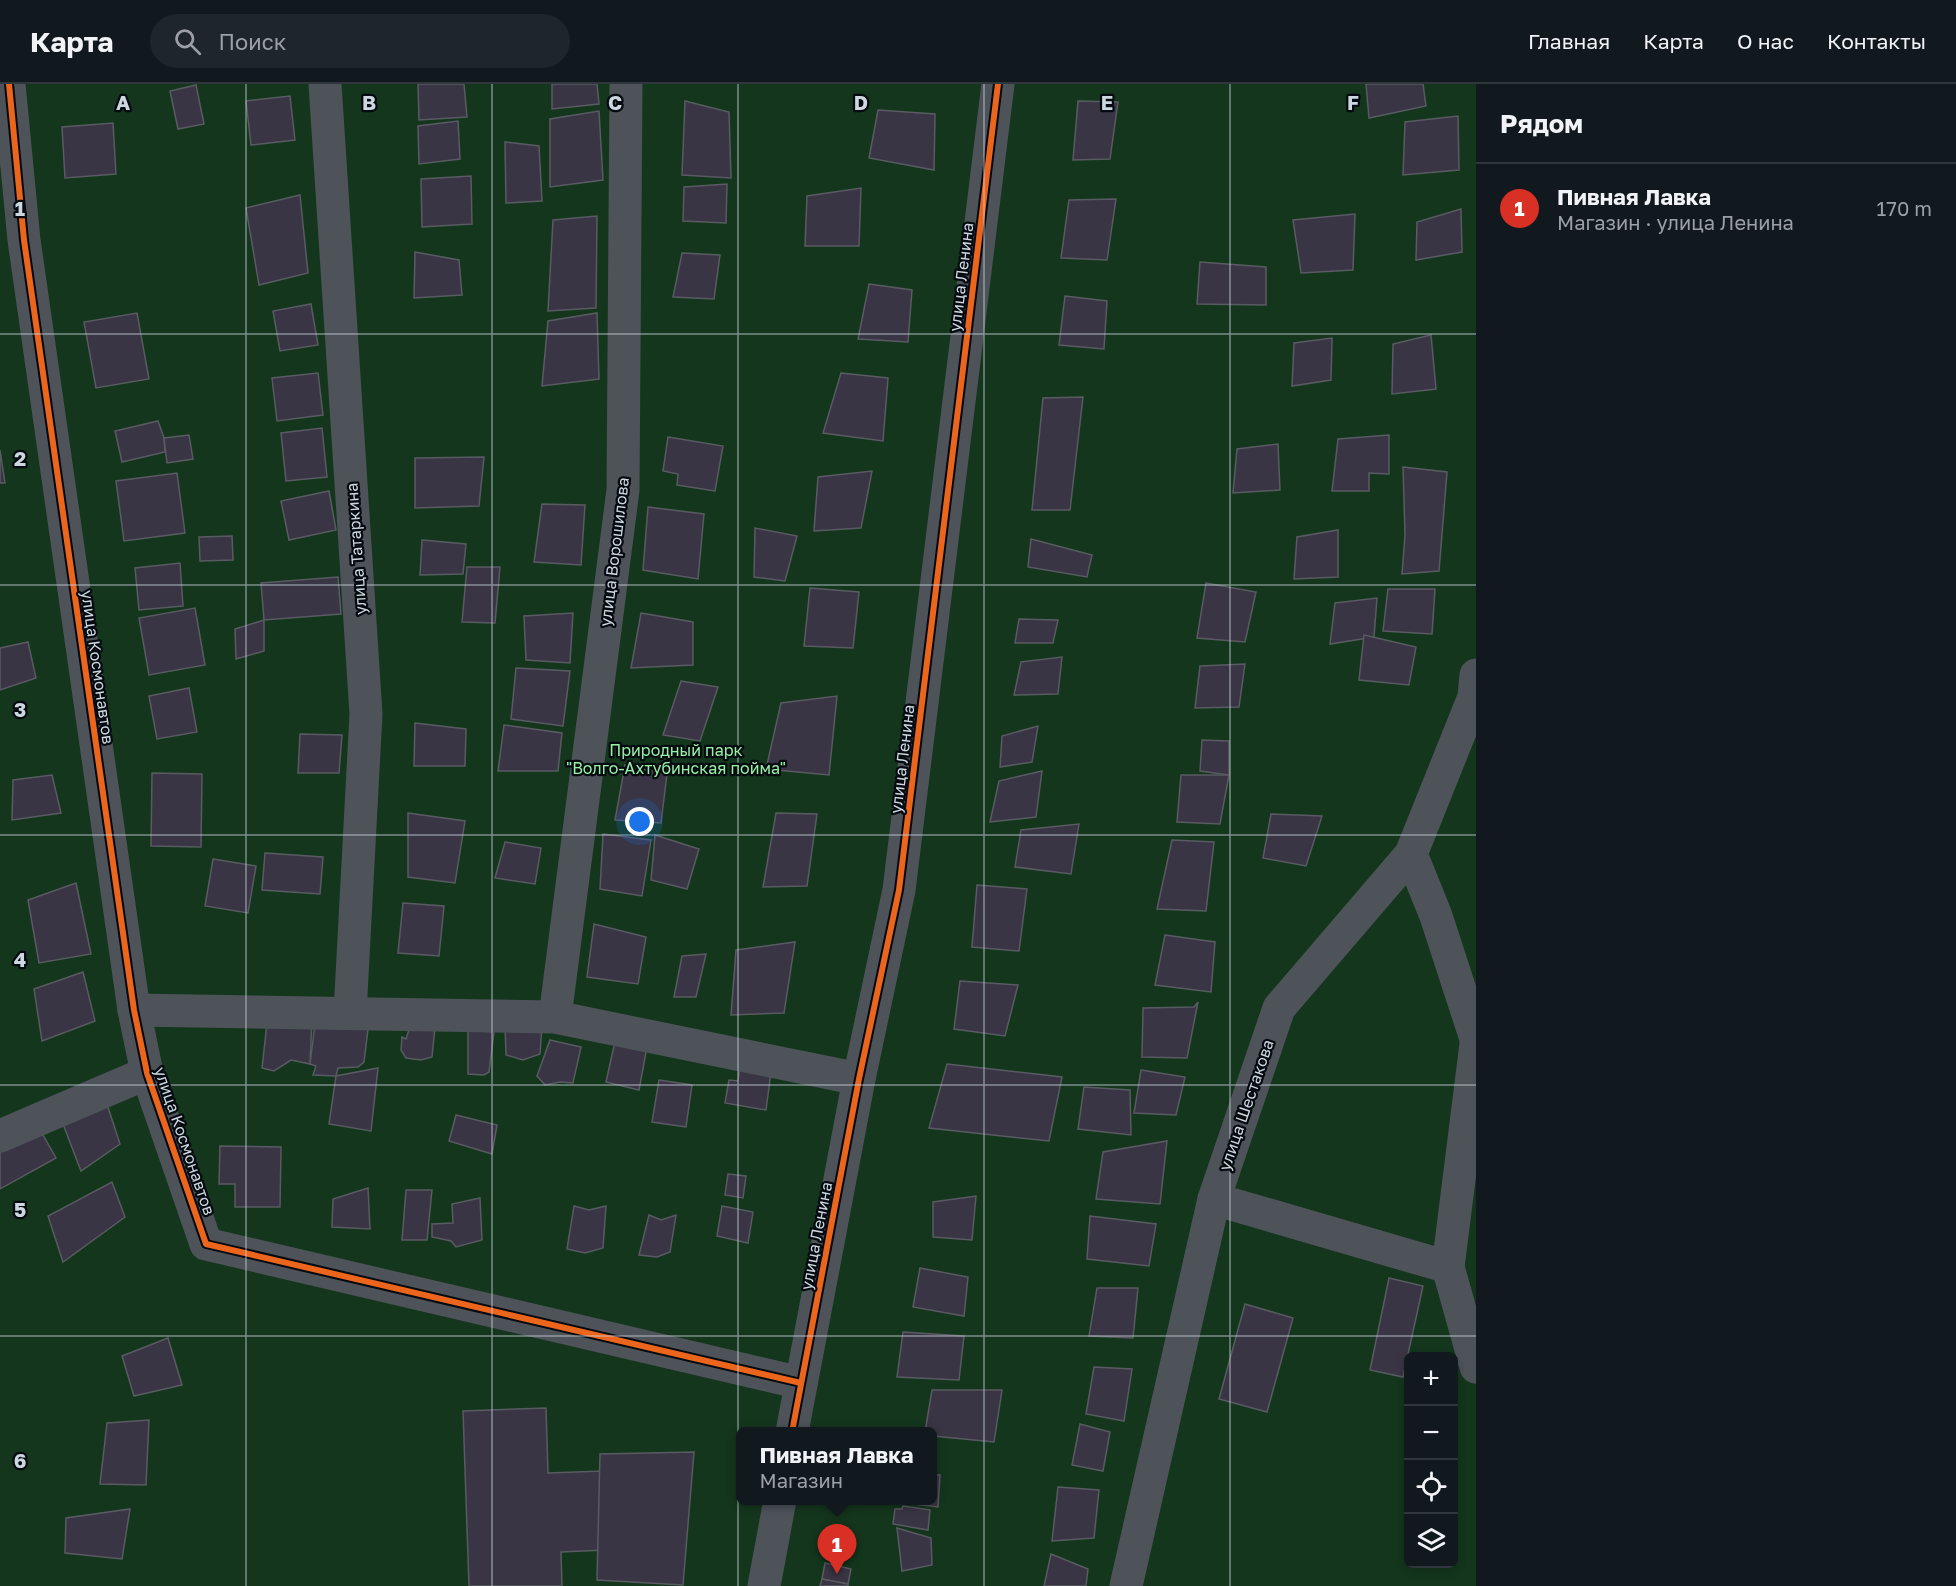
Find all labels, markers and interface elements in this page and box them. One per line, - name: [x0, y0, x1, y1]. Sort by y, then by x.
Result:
- search box: [150, 14, 570, 68]
- text: Карта: [30, 25, 114, 58]
- icon: search: [171, 25, 204, 58]
- text: Поиск: [219, 28, 286, 55]
- text: Главная: [1528, 28, 1610, 54]
- text: Карта: [1643, 28, 1704, 54]
- text: О нас: [1737, 28, 1794, 54]
- text: Контакты: [1827, 28, 1926, 54]
- text: A: [116, 90, 130, 114]
- text: B: [362, 90, 376, 114]
- text: C: [608, 90, 622, 114]
- text: D: [854, 90, 868, 114]
- text: E: [1101, 90, 1113, 114]
- text: F: [1347, 90, 1359, 114]
- text: Рядом: [1500, 108, 1583, 139]
- text: Пивная Лавка: [1557, 183, 1711, 210]
- text: 1: [15, 196, 25, 220]
- text: 1: [1514, 196, 1525, 220]
- text: 170 m: [1877, 196, 1932, 220]
- text: Магазин · улица Ленина: [1557, 210, 1794, 234]
- street label: улица Ленина: [944, 221, 978, 333]
- text: 2: [14, 446, 26, 470]
- street label: улица Ворошилова: [595, 476, 633, 628]
- street label: улица Татаркина: [341, 482, 371, 616]
- street label: улица Космонавтов: [77, 589, 119, 745]
- text: 3: [14, 697, 26, 721]
- street label: улица Ленина: [885, 703, 919, 815]
- park label: Природный парк "Волго-Ахтубинская пойма": [566, 740, 786, 778]
- your location: [625, 807, 654, 836]
- text: 4: [14, 947, 26, 971]
- street label: улица Шестакова: [1214, 1037, 1278, 1173]
- street label: улица Космонавтов: [150, 1064, 220, 1218]
- street label: улица Ленина: [796, 1180, 836, 1292]
- text: 5: [14, 1197, 26, 1221]
- map controls: [1404, 1352, 1458, 1568]
- button: +: [1404, 1352, 1458, 1406]
- button: −: [1404, 1406, 1458, 1460]
- popup: [736, 1427, 937, 1505]
- text: Пивная Лавка: [759, 1441, 914, 1468]
- text: 6: [14, 1448, 26, 1472]
- button: locate: [1404, 1460, 1458, 1514]
- text: Магазин: [759, 1468, 843, 1492]
- button: layers: [1404, 1514, 1458, 1568]
- pin: 1: [818, 1524, 856, 1574]

